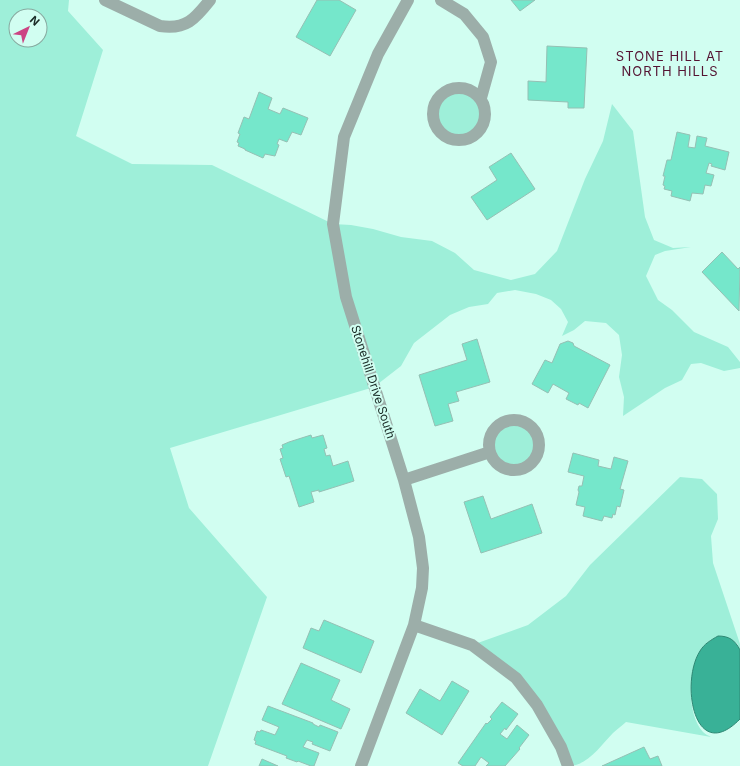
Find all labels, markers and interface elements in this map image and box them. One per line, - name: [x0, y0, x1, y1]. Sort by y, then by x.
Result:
- north arrow: [8, 8, 48, 48]
- text: N: [27, 13, 43, 29]
- district label: STONE HILL AT NORTH HILLS: [616, 48, 724, 79]
- street label: Stonehill Drive South: [348, 323, 399, 440]

